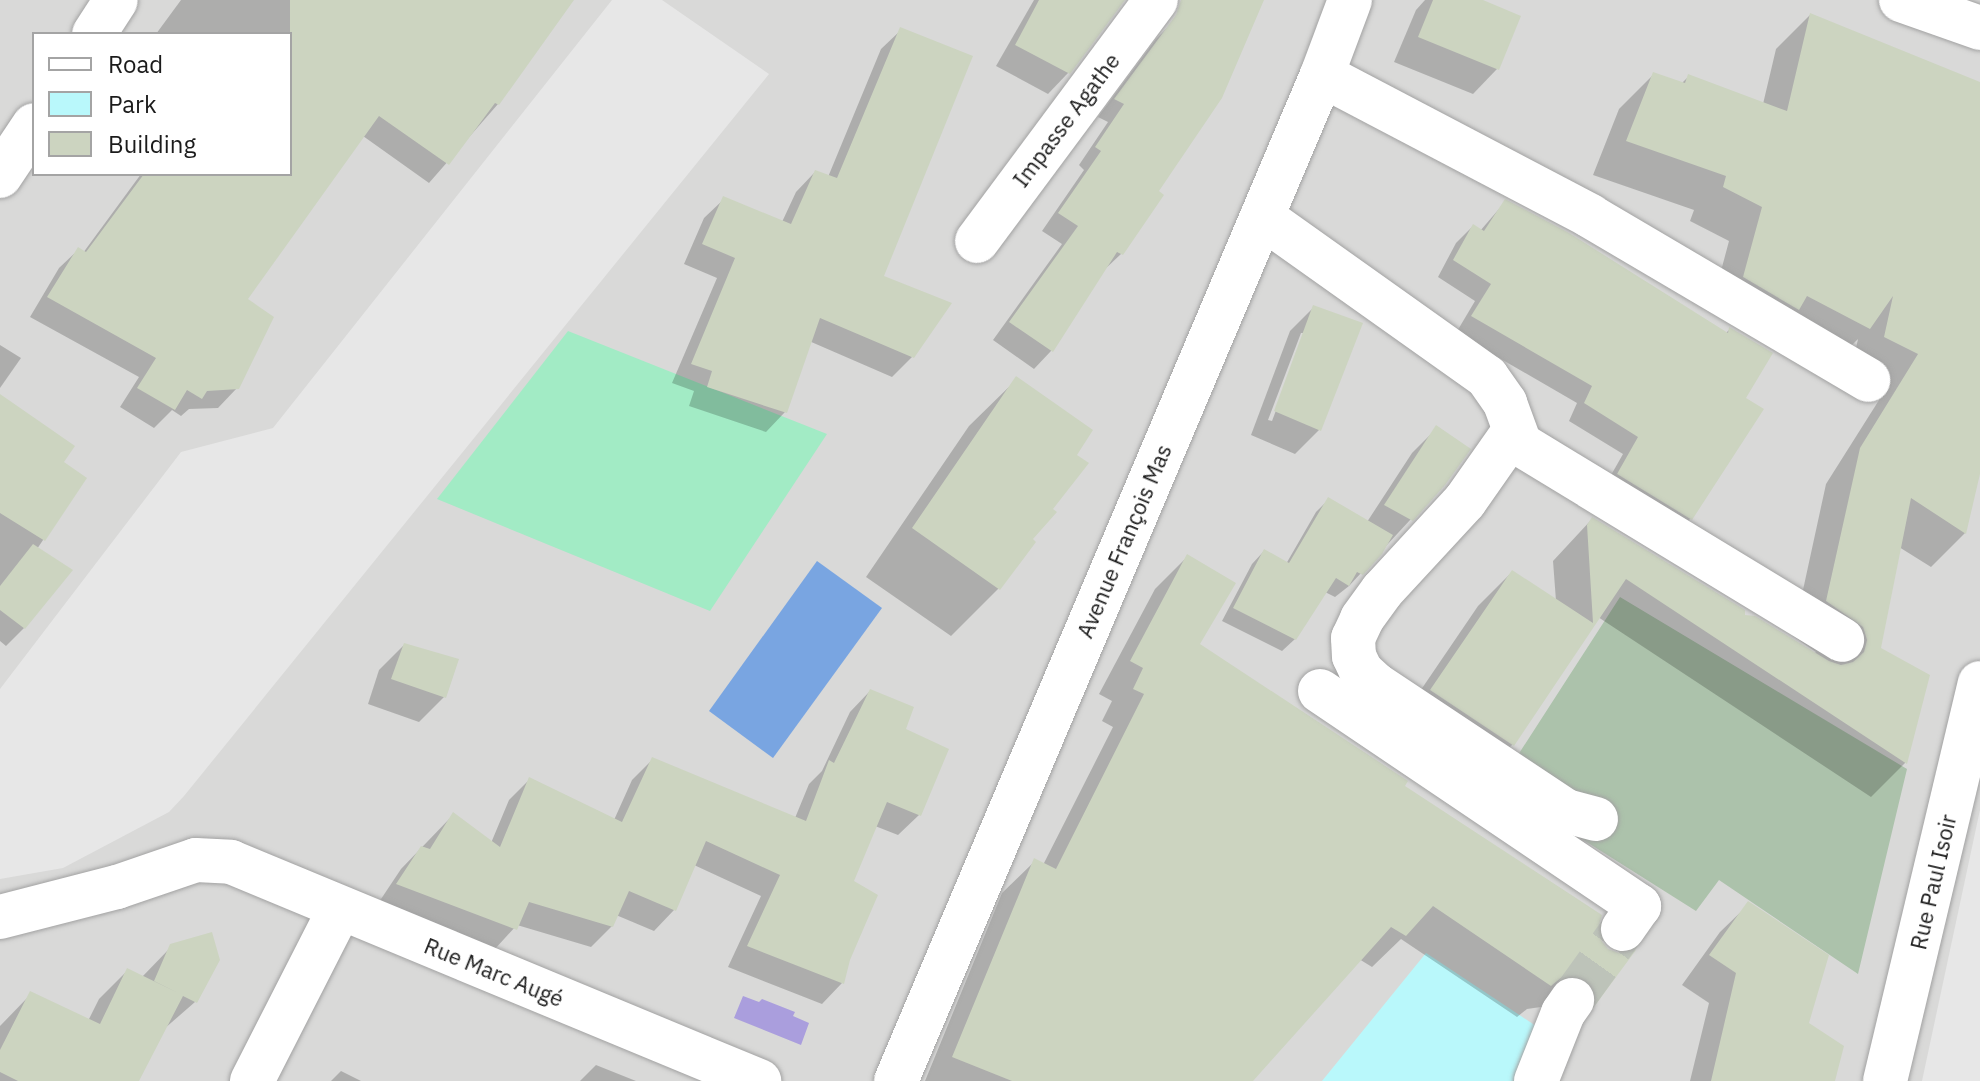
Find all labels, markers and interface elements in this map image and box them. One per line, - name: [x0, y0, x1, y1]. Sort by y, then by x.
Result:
- legend: [32, 32, 292, 176]
- text: Road: [108, 48, 163, 80]
- street label: Impasse Agathe: [1007, 48, 1125, 192]
- text: Park: [108, 88, 157, 120]
- text: Building: [108, 128, 196, 160]
- street label: Avenue François Mas: [1071, 440, 1177, 642]
- street label: Rue Paul Isoir: [1905, 812, 1961, 952]
- street label: Rue Marc Augé: [421, 932, 567, 1012]

